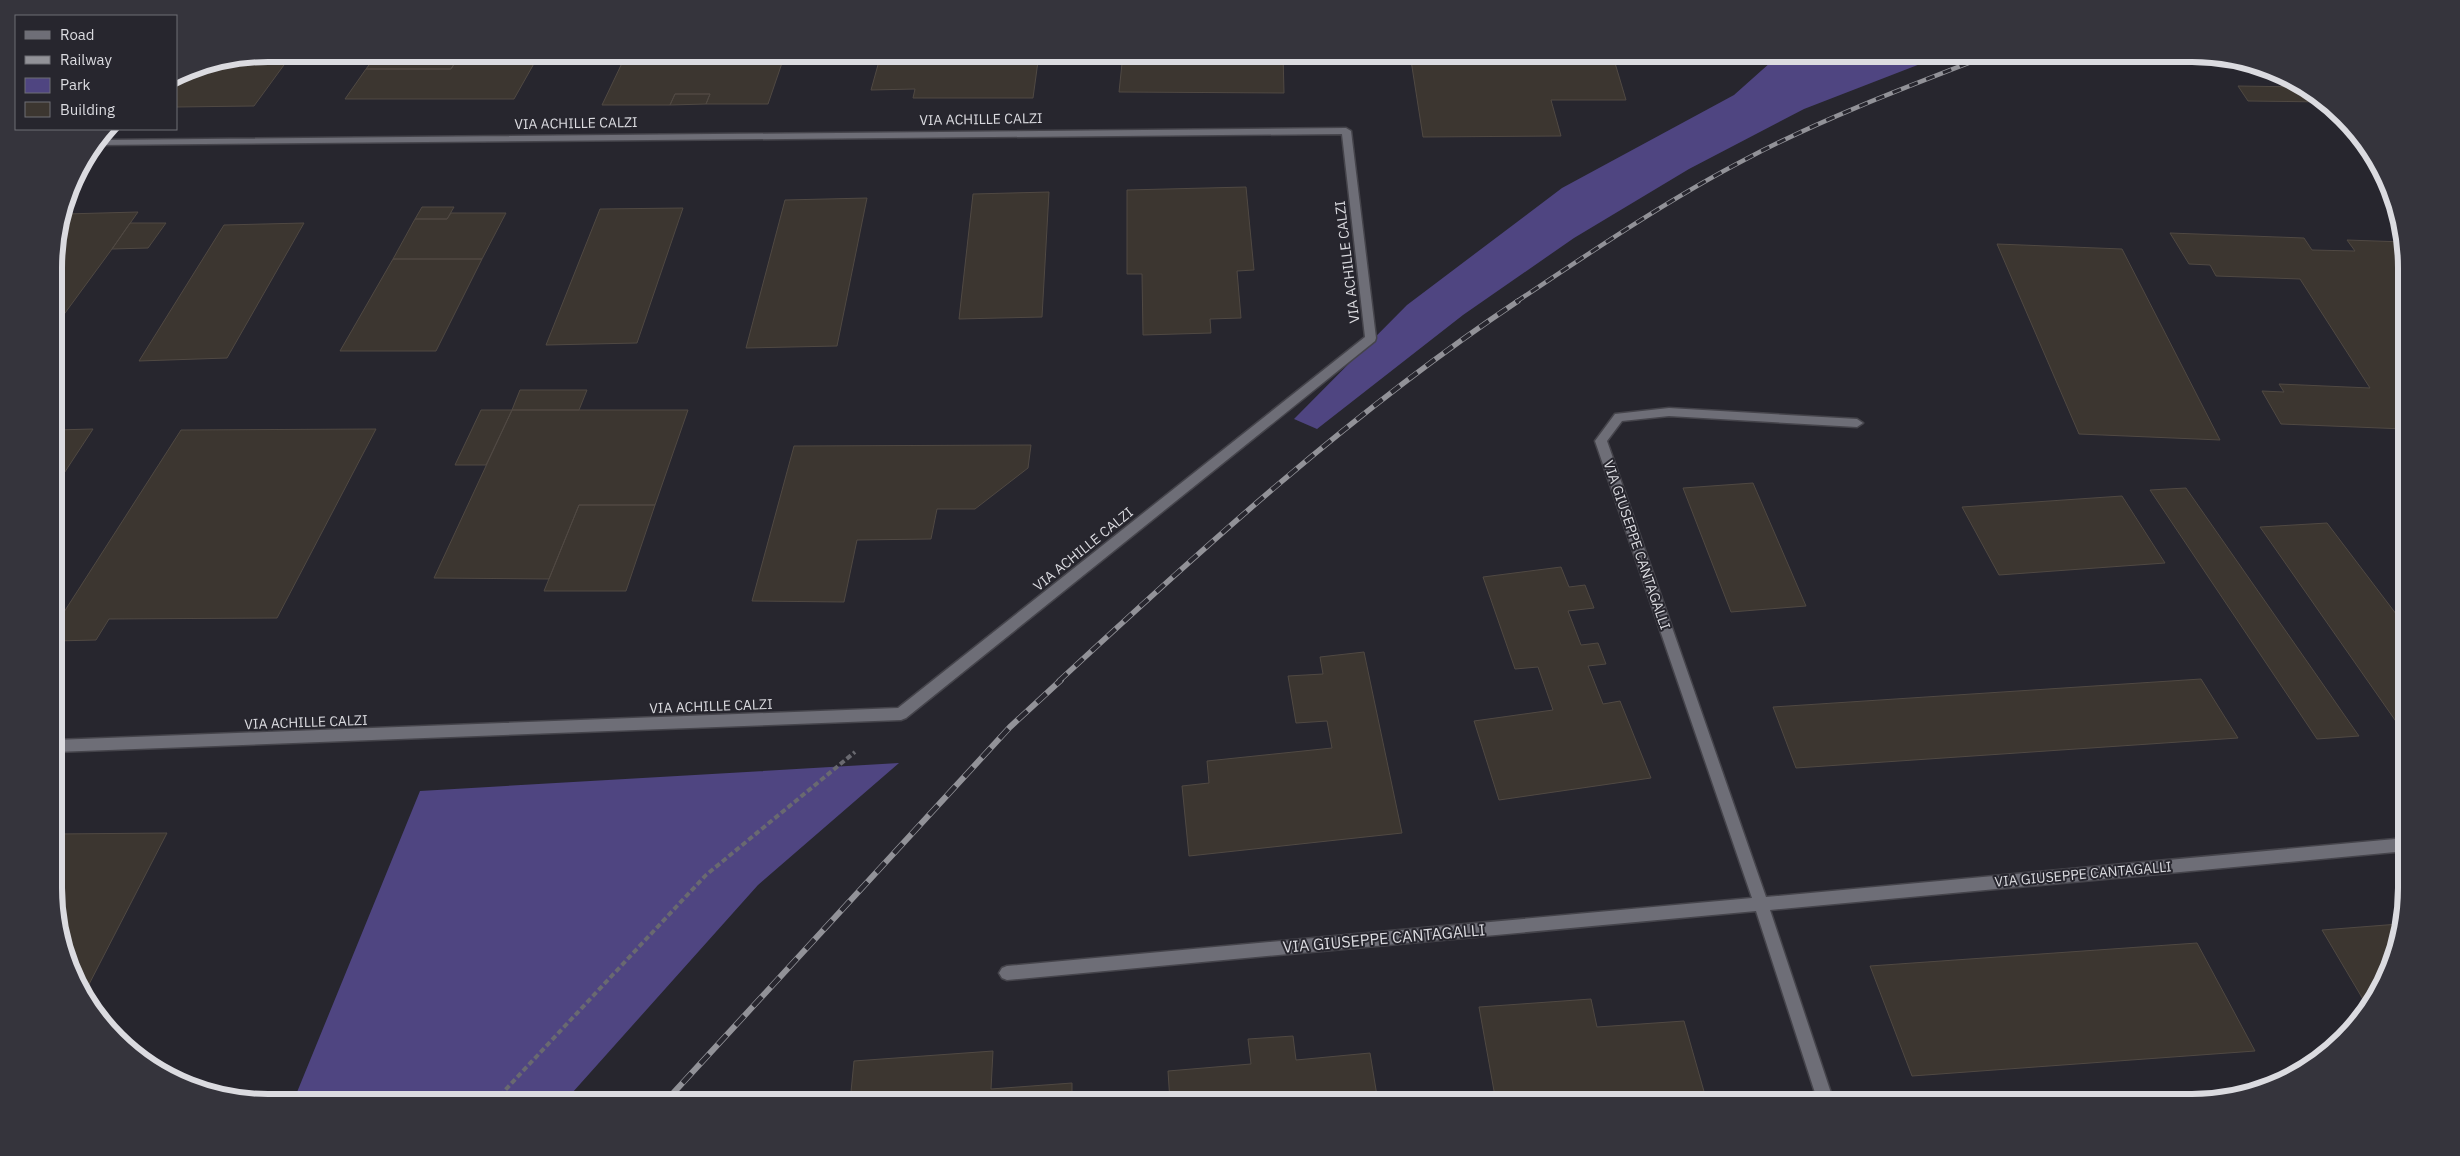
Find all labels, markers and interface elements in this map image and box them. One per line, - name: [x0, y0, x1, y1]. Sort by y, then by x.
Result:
- legend: [15, 15, 178, 130]
- text: Road: [60, 25, 95, 44]
- text: Railway: [60, 50, 113, 69]
- text: Park: [60, 75, 90, 94]
- text: Building: [60, 100, 115, 119]
- street label: VIA ACHILLE CALZI: [919, 109, 1043, 129]
- street label: VIA ACHILLE CALZI: [514, 113, 638, 133]
- street label: VIA ACHILLE CALZI: [1331, 200, 1363, 324]
- street label: VIA GIUSEPPE CANTAGALLI: [1600, 458, 1674, 632]
- street label: VIA ACHILLE CALZI: [1029, 503, 1137, 595]
- street label: VIA ACHILLE CALZI: [649, 695, 773, 717]
- street label: VIA ACHILLE CALZI: [244, 711, 368, 733]
- street label: VIA GIUSEPPE CANTAGALLI: [1994, 857, 2172, 891]
- street label: VIA GIUSEPPE CANTAGALLI: [1282, 919, 1486, 957]

